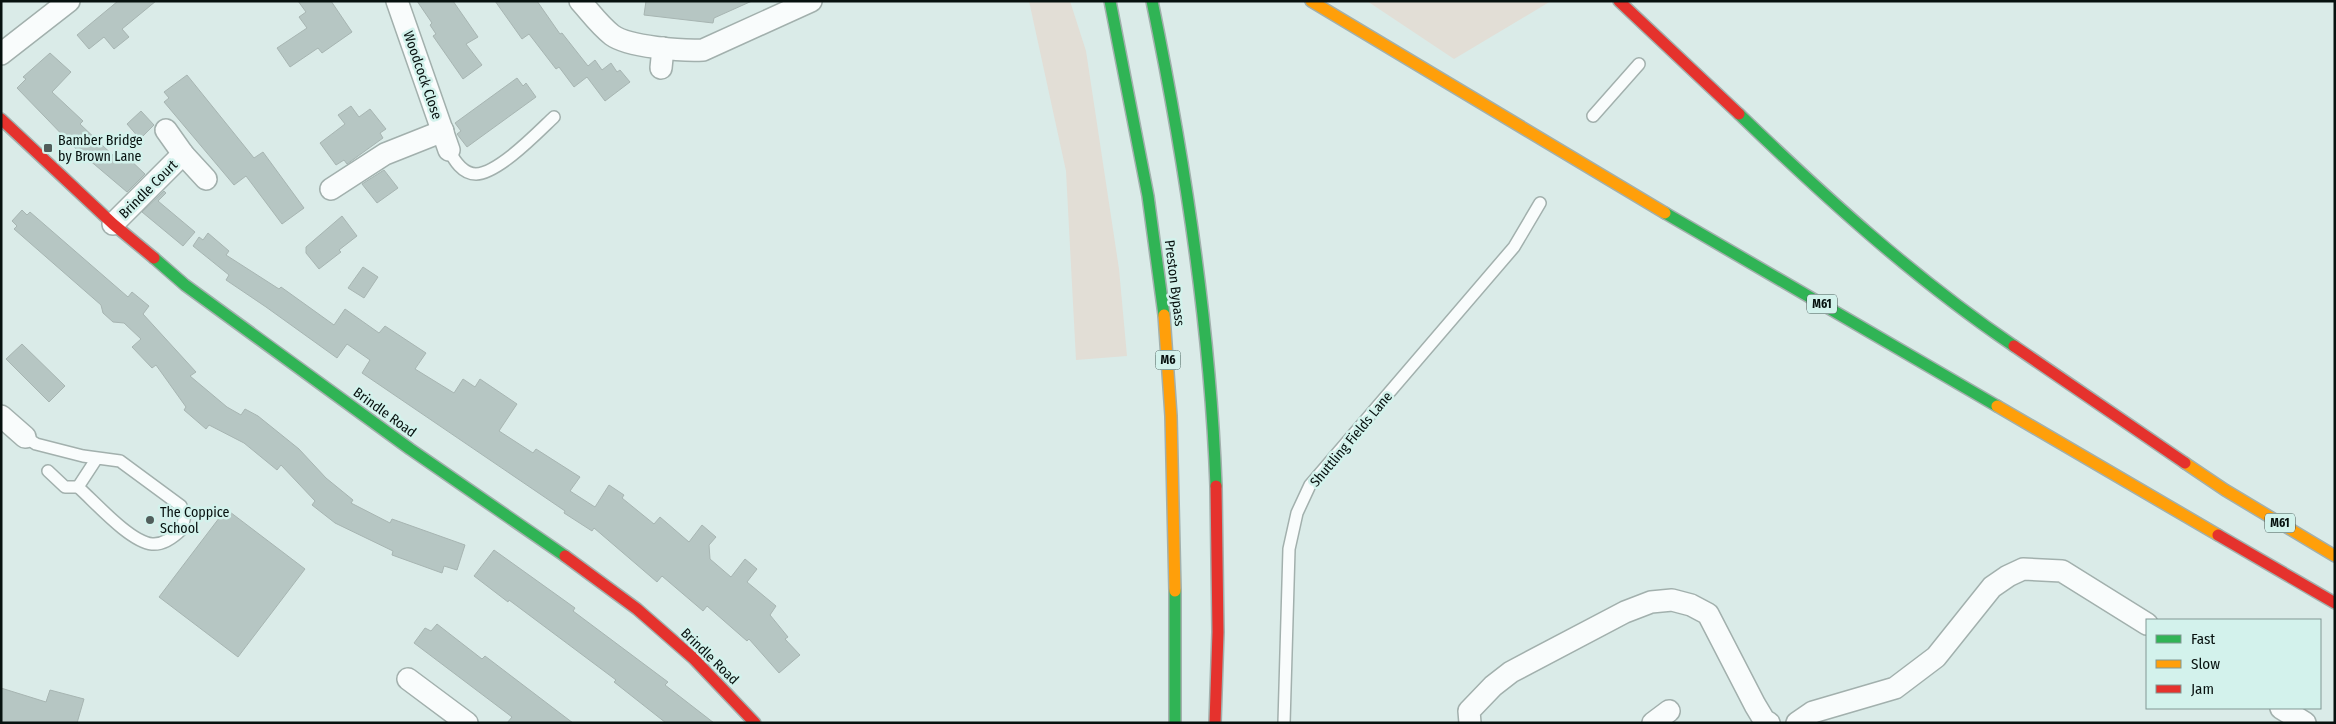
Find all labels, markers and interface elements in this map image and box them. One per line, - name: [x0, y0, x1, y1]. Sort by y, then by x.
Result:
- street label: Woodcock Close: [399, 29, 446, 122]
- place label: Bamber Bridge by Brown Lane: [58, 132, 143, 165]
- marker: Bamber Bridge by Brown Lane: [42, 142, 54, 154]
- street label: Brindle Court: [116, 156, 181, 222]
- street label: Preston Bypass: [1161, 239, 1188, 327]
- road number: M61: [1807, 294, 1837, 314]
- road number: M6: [1156, 350, 1180, 370]
- street label: Brindle Road: [350, 384, 420, 441]
- street label: Shuttling Fields Lane: [1307, 388, 1396, 490]
- place label: The Coppice School: [160, 504, 229, 537]
- marker: The Coppice School: [144, 514, 156, 526]
- road number: M61: [2265, 514, 2295, 532]
- legend: [2146, 619, 2321, 709]
- street label: Brindle Road: [677, 625, 742, 688]
- text: Fast: [2191, 630, 2215, 648]
- text: Slow: [2191, 655, 2220, 673]
- text: Jam: [2191, 680, 2214, 698]

